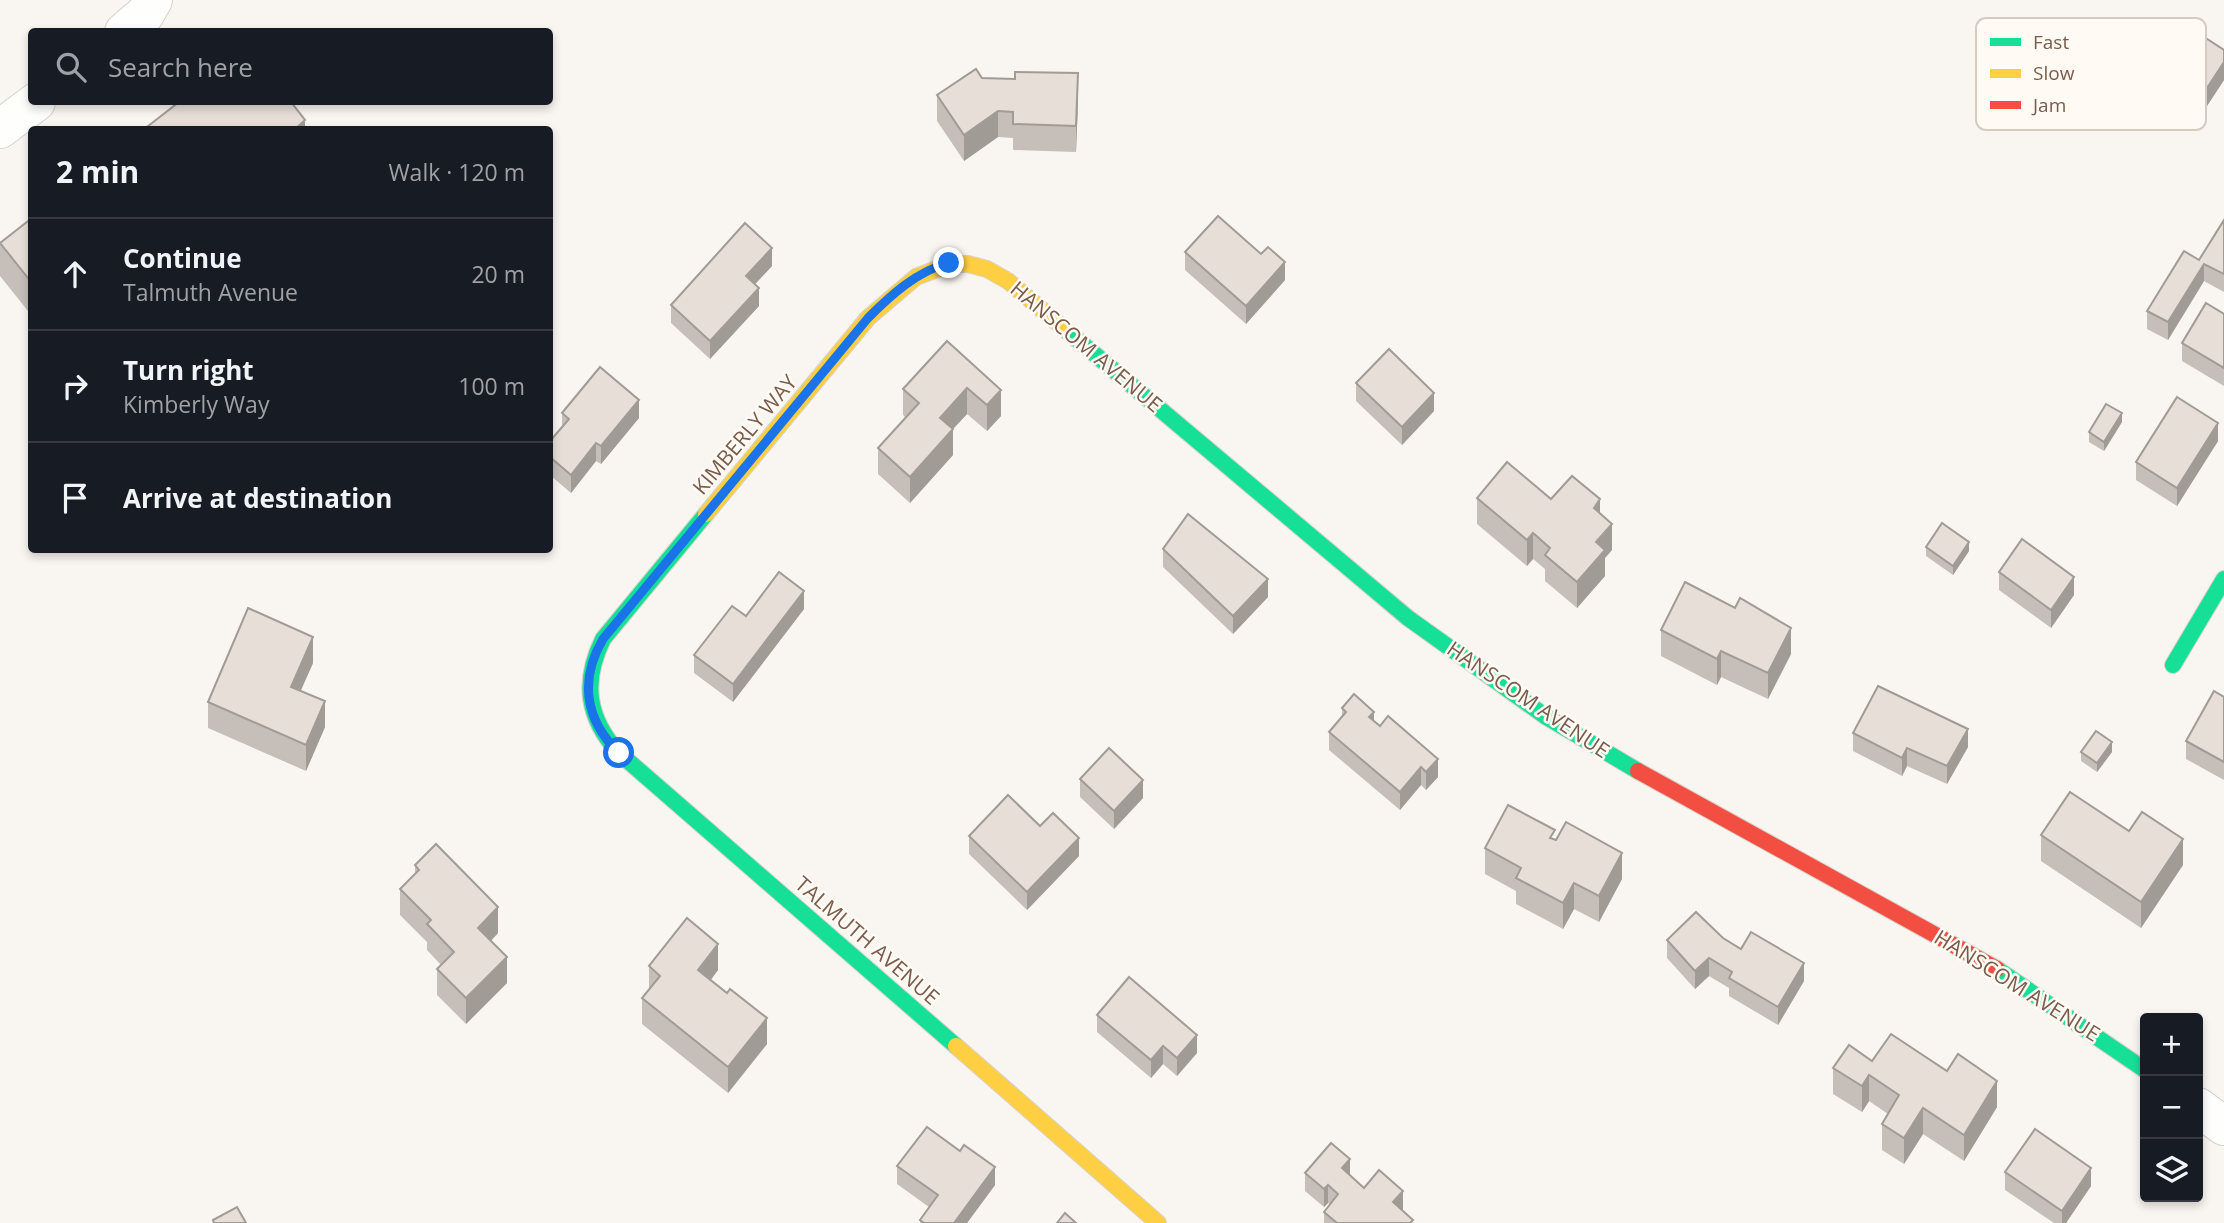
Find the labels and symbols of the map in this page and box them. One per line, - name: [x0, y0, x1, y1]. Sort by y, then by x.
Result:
- legend: [1976, 18, 2206, 130]
- text: Fast: [2033, 29, 2069, 55]
- text: Slow: [2033, 60, 2075, 86]
- text: Jam: [2031, 92, 2066, 118]
- route end: [933, 247, 964, 278]
- street label: HANSCOM AVENUE: [1005, 274, 1169, 418]
- street label: KIMBERLY WAY: [686, 368, 803, 500]
- street label: HANSCOM AVENUE: [1442, 634, 1615, 764]
- route start: [603, 737, 634, 768]
- street label: TALMUTH AVENUE: [790, 870, 946, 1011]
- street label: HANSCOM AVENUE: [1929, 923, 2106, 1047]

